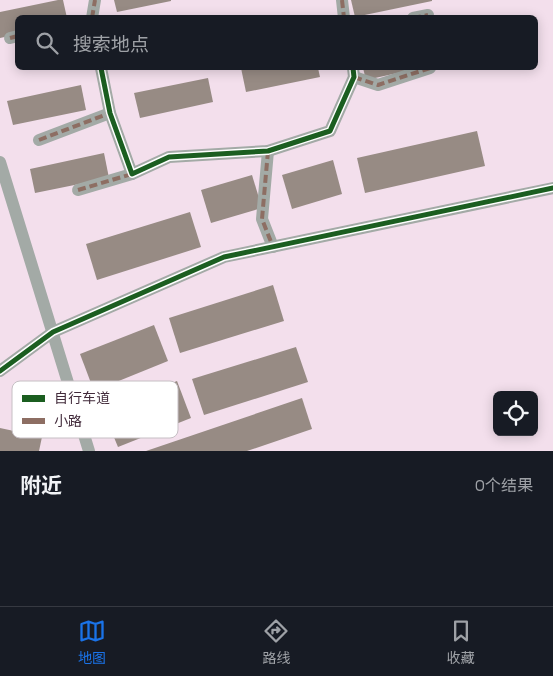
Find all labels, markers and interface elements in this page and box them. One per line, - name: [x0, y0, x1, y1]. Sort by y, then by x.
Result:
- search box: [15, 15, 538, 70]
- icon: search: [33, 29, 61, 57]
- text: 搜索地点: [73, 32, 149, 57]
- legend: [12, 381, 178, 438]
- text: 自行车道: [54, 389, 110, 407]
- map controls: [493, 391, 538, 436]
- button: locate: [493, 391, 538, 436]
- text: 小路: [54, 412, 82, 430]
- text: 附近: [20, 472, 62, 499]
- text: 0个结果: [475, 475, 533, 496]
- tab: 地图: [78, 617, 106, 667]
- tab: 路线: [262, 617, 290, 667]
- tab: 收藏: [447, 617, 475, 667]

